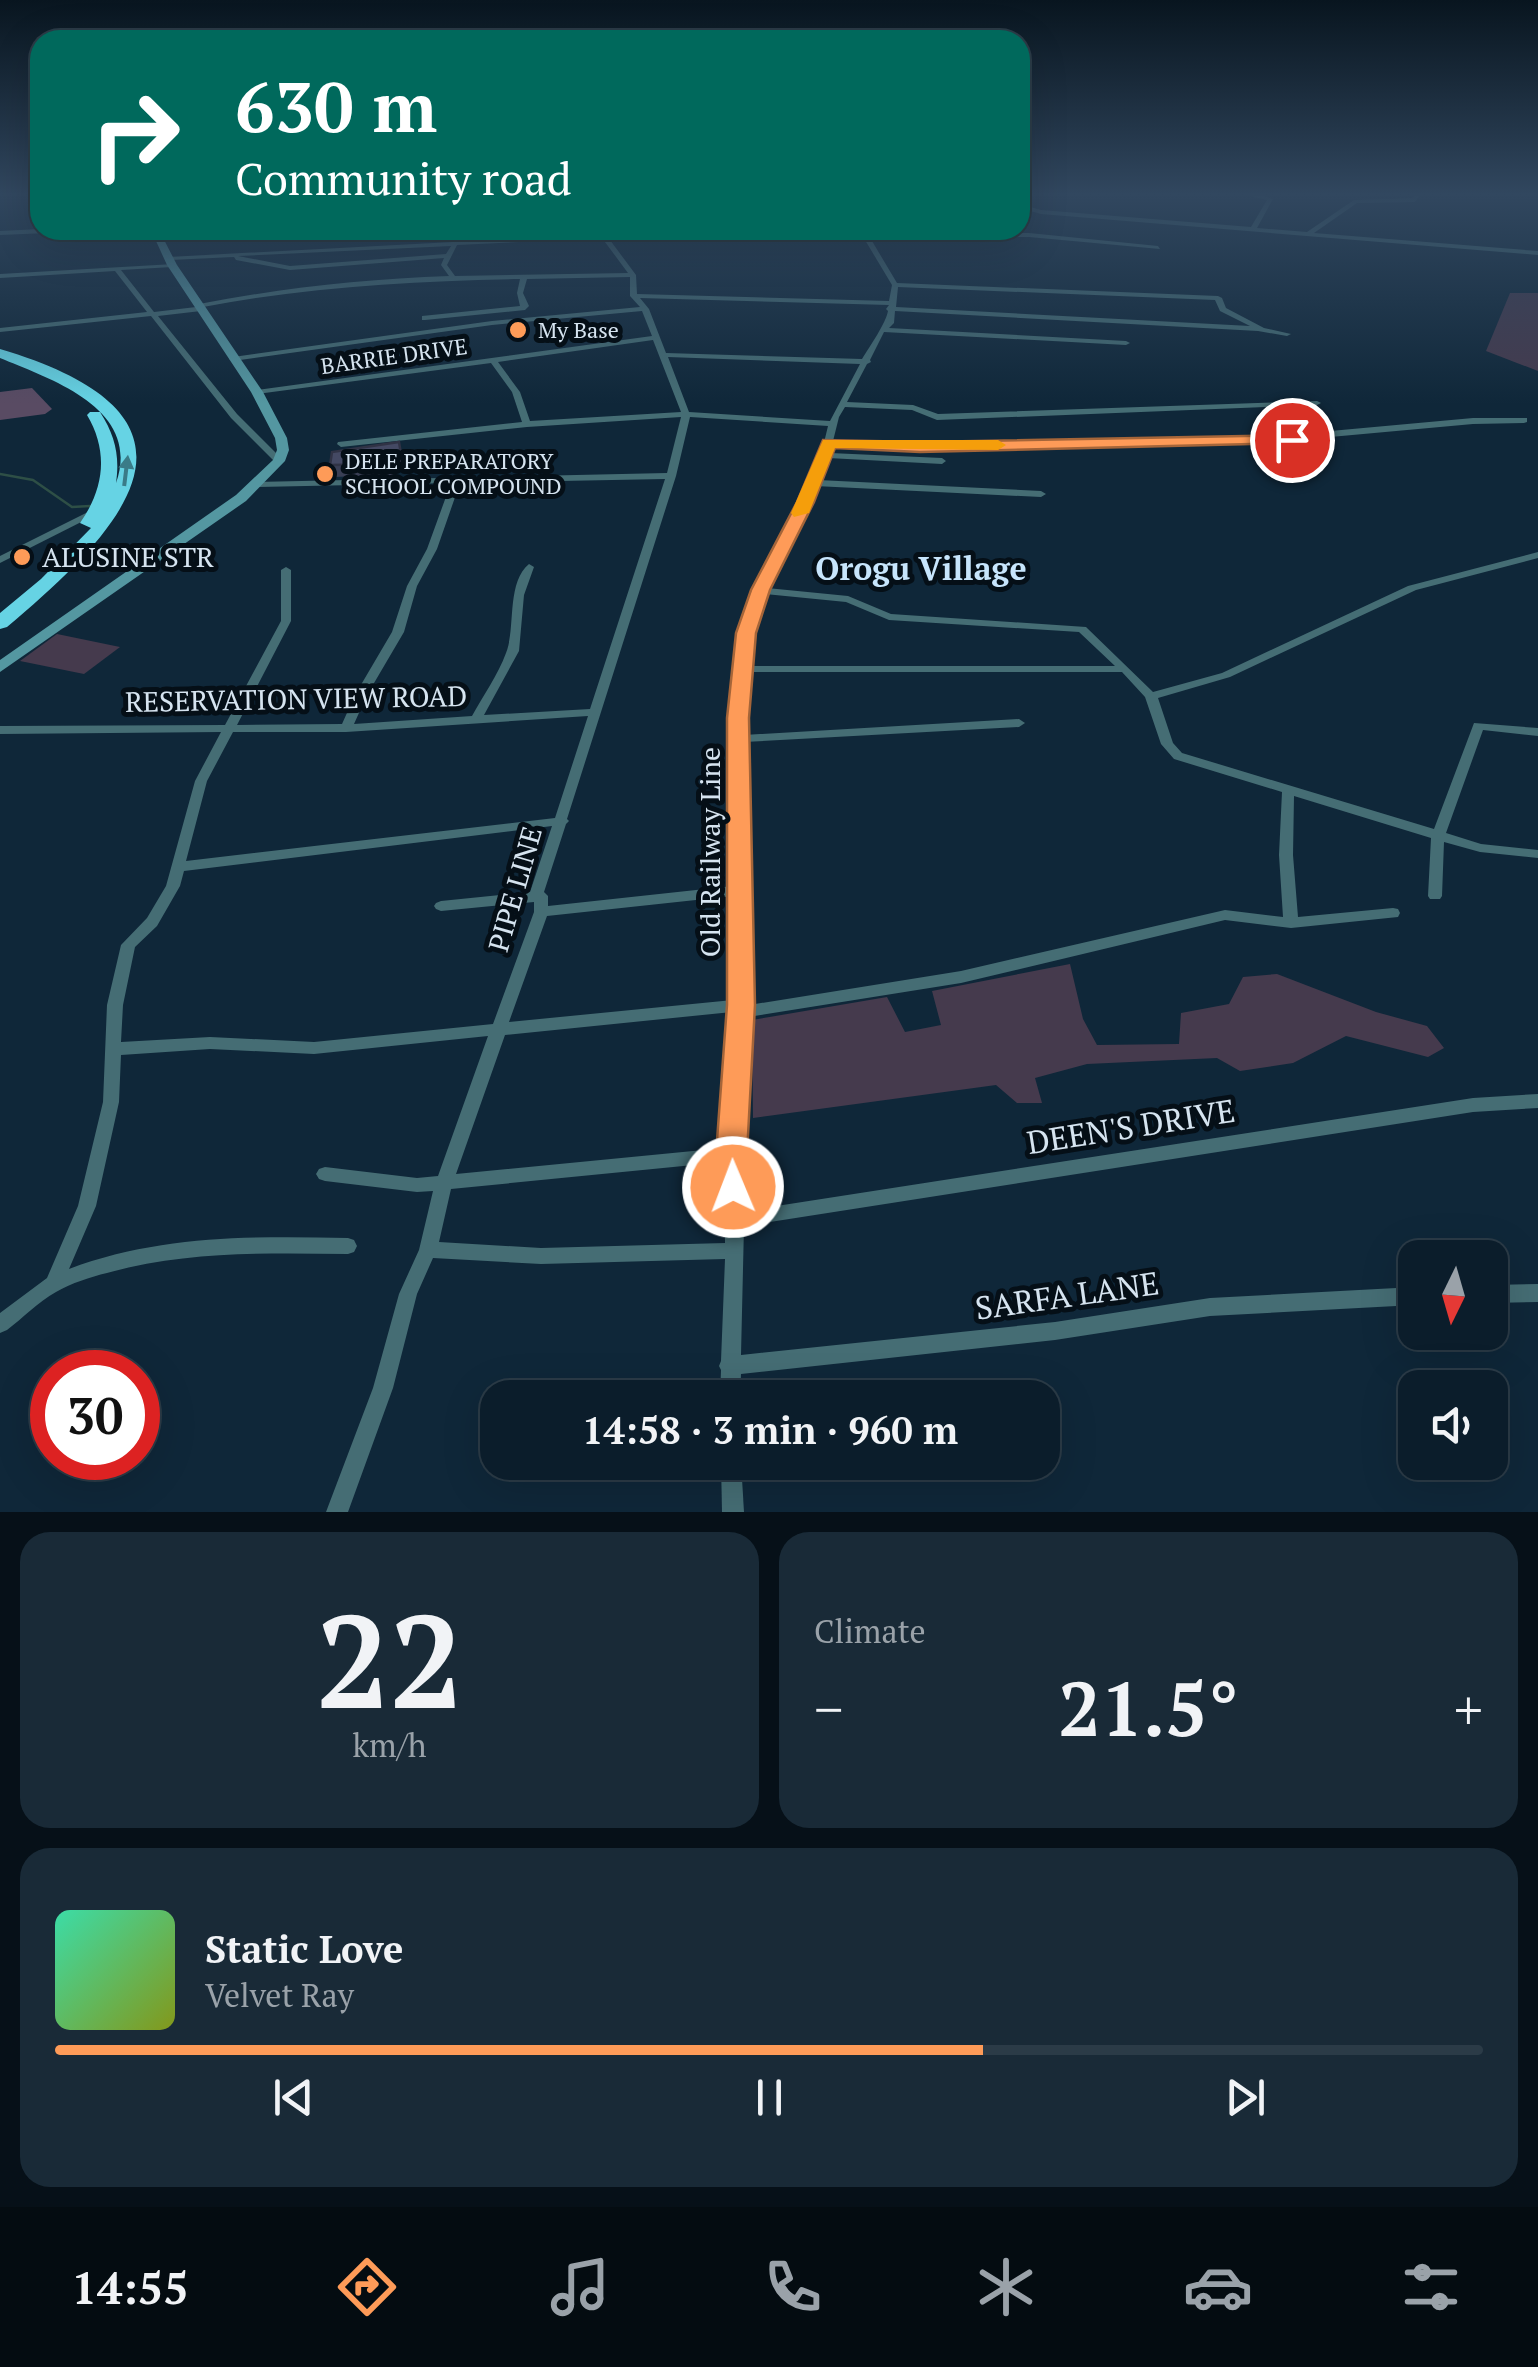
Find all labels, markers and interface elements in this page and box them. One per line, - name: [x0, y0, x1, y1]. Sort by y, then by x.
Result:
- text: 630 m: [235, 59, 437, 152]
- icon: right: [70, 70, 200, 200]
- text: Community road: [235, 148, 572, 208]
- place label: My Base: [538, 315, 619, 344]
- marker: My Base: [507, 319, 529, 341]
- street label: BARRIE DRIVE: [319, 331, 469, 380]
- pin: [1250, 398, 1335, 483]
- icon: arrive: [1265, 413, 1320, 468]
- place label: DELE PREPARATORY SCHOOL COMPOUND: [345, 446, 561, 500]
- one-way arrow: [118, 455, 134, 486]
- marker: DELE PREPARATORY SCHOOL COMPOUND: [314, 463, 336, 485]
- place label: ALUSINE STR: [42, 538, 214, 575]
- marker: ALUSINE STR: [11, 546, 33, 568]
- district label: Orogu Village: [815, 547, 1027, 589]
- street label: RESERVATION VIEW ROAD: [125, 677, 467, 720]
- street label: Old Railway Line: [691, 747, 728, 957]
- street label: PIPE LINE: [479, 822, 550, 956]
- street label: DEEN'S DRIVE: [1024, 1089, 1238, 1163]
- position arrow: [681, 1135, 785, 1239]
- north arrow: [1398, 1240, 1508, 1350]
- map controls: [1398, 1240, 1508, 1480]
- street label: SARFA LANE: [972, 1261, 1161, 1329]
- speed limit sign: 30: [30, 1350, 160, 1480]
- button: sound: [1398, 1370, 1508, 1480]
- text: 14:58 · 3 min · 960 m: [582, 1405, 958, 1455]
- text: 22: [316, 1573, 463, 1745]
- text: Climate: [814, 1610, 926, 1652]
- text: 21.5°: [1058, 1658, 1239, 1757]
- text: −: [814, 1672, 843, 1745]
- text: +: [1454, 1672, 1483, 1745]
- text: km/h: [353, 1724, 426, 1766]
- text: Static Love: [205, 1924, 403, 1974]
- text: Velvet Ray: [205, 1974, 354, 2016]
- icon: previous: [266, 2070, 321, 2125]
- icon: pause: [742, 2070, 797, 2125]
- icon: next: [1218, 2070, 1273, 2125]
- icon: directions: [332, 2252, 402, 2322]
- icon: music: [545, 2252, 615, 2322]
- icon: phone: [758, 2252, 828, 2322]
- icon: climate: [971, 2252, 1041, 2322]
- icon: car: [1183, 2252, 1253, 2322]
- icon: filters: [1396, 2252, 1466, 2322]
- text: 14:55: [71, 2257, 189, 2317]

